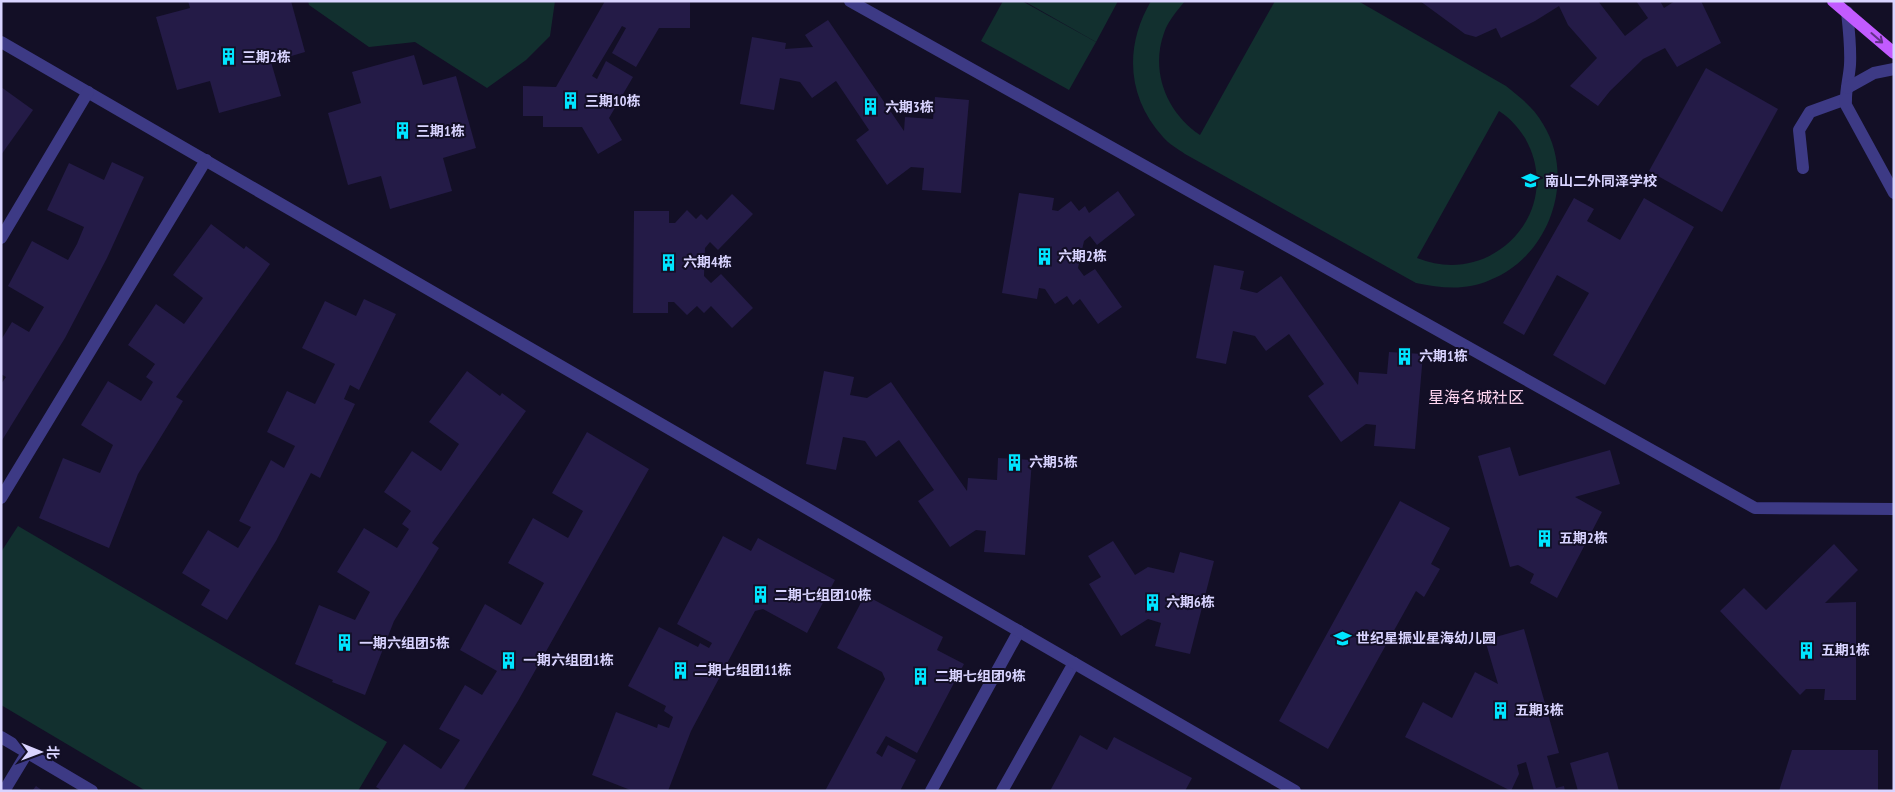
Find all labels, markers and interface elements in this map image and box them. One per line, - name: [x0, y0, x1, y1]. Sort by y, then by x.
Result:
- one-way arrow: [1870, 32, 1883, 44]
- building icon: 三期2栋: [218, 47, 238, 67]
- place label: 三期2栋: [242, 48, 291, 66]
- building icon: 三期10栋: [561, 91, 581, 111]
- place label: 三期10栋: [585, 92, 640, 110]
- building icon: 六期3栋: [861, 97, 881, 117]
- place label: 六期3栋: [885, 98, 934, 116]
- building icon: 三期1栋: [392, 121, 412, 141]
- place label: 三期1栋: [416, 122, 465, 140]
- school or university icon: 南山二外同泽学校: [1521, 171, 1541, 191]
- place label: 南山二外同泽学校: [1545, 172, 1657, 190]
- building icon: 六期2栋: [1034, 246, 1054, 266]
- place label: 六期2栋: [1058, 247, 1107, 265]
- building icon: 六期4栋: [659, 252, 679, 272]
- place label: 六期4栋: [683, 253, 732, 271]
- building icon: 六期1栋: [1395, 346, 1415, 366]
- place label: 六期1栋: [1419, 347, 1468, 365]
- district label: 星海名城社区: [1428, 387, 1524, 407]
- building icon: 六期5栋: [1005, 452, 1025, 472]
- place label: 六期5栋: [1029, 453, 1078, 471]
- building icon: 五期2栋: [1535, 528, 1555, 548]
- place label: 五期2栋: [1559, 529, 1608, 547]
- building icon: 二期七组团10栋: [750, 585, 770, 605]
- place label: 二期七组团10栋: [774, 586, 871, 604]
- building icon: 六期6栋: [1142, 592, 1162, 612]
- place label: 六期6栋: [1166, 593, 1215, 611]
- school or university icon: 世纪星振业星海幼儿园: [1332, 628, 1352, 648]
- place label: 世纪星振业星海幼儿园: [1356, 629, 1496, 647]
- building icon: 一期六组团5栋: [335, 633, 355, 653]
- place label: 一期六组团5栋: [359, 634, 450, 652]
- building icon: 五期1栋: [1797, 640, 1817, 660]
- place label: 五期1栋: [1821, 641, 1870, 659]
- building icon: 一期六组团1栋: [499, 650, 519, 670]
- place label: 一期六组团1栋: [523, 651, 614, 669]
- building icon: 二期七组团11栋: [670, 660, 690, 680]
- place label: 二期七组团11栋: [694, 661, 791, 679]
- building icon: 二期七组团9栋: [911, 666, 931, 686]
- place label: 二期七组团9栋: [935, 667, 1026, 685]
- building icon: 五期3栋: [1491, 700, 1511, 720]
- place label: 五期3栋: [1515, 701, 1564, 719]
- north arrow: [15, 727, 65, 777]
- text: 北: [44, 745, 62, 759]

